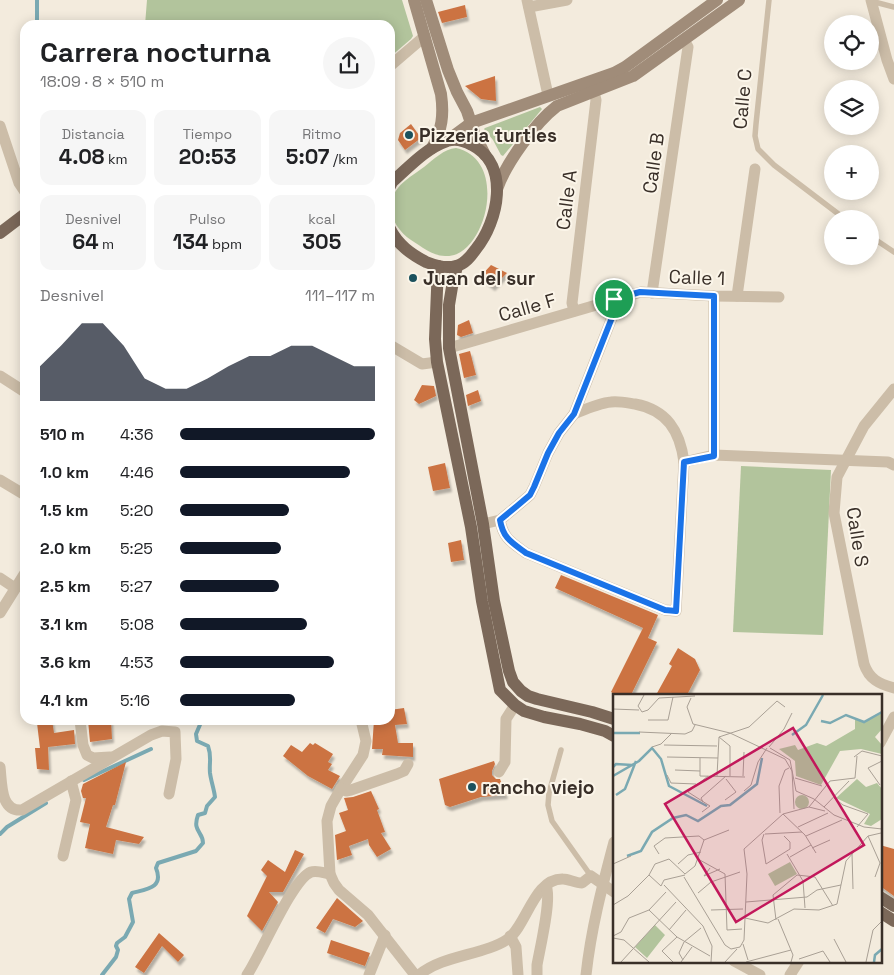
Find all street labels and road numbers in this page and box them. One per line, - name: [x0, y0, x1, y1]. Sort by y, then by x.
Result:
- street label: Calle C: [727, 68, 758, 130]
- street label: Calle B: [637, 131, 670, 195]
- street label: Calle A: [550, 169, 583, 232]
- street label: Calle 1: [668, 264, 726, 291]
- street label: Calle F: [495, 287, 559, 328]
- street label: Calle S: [840, 505, 875, 569]

